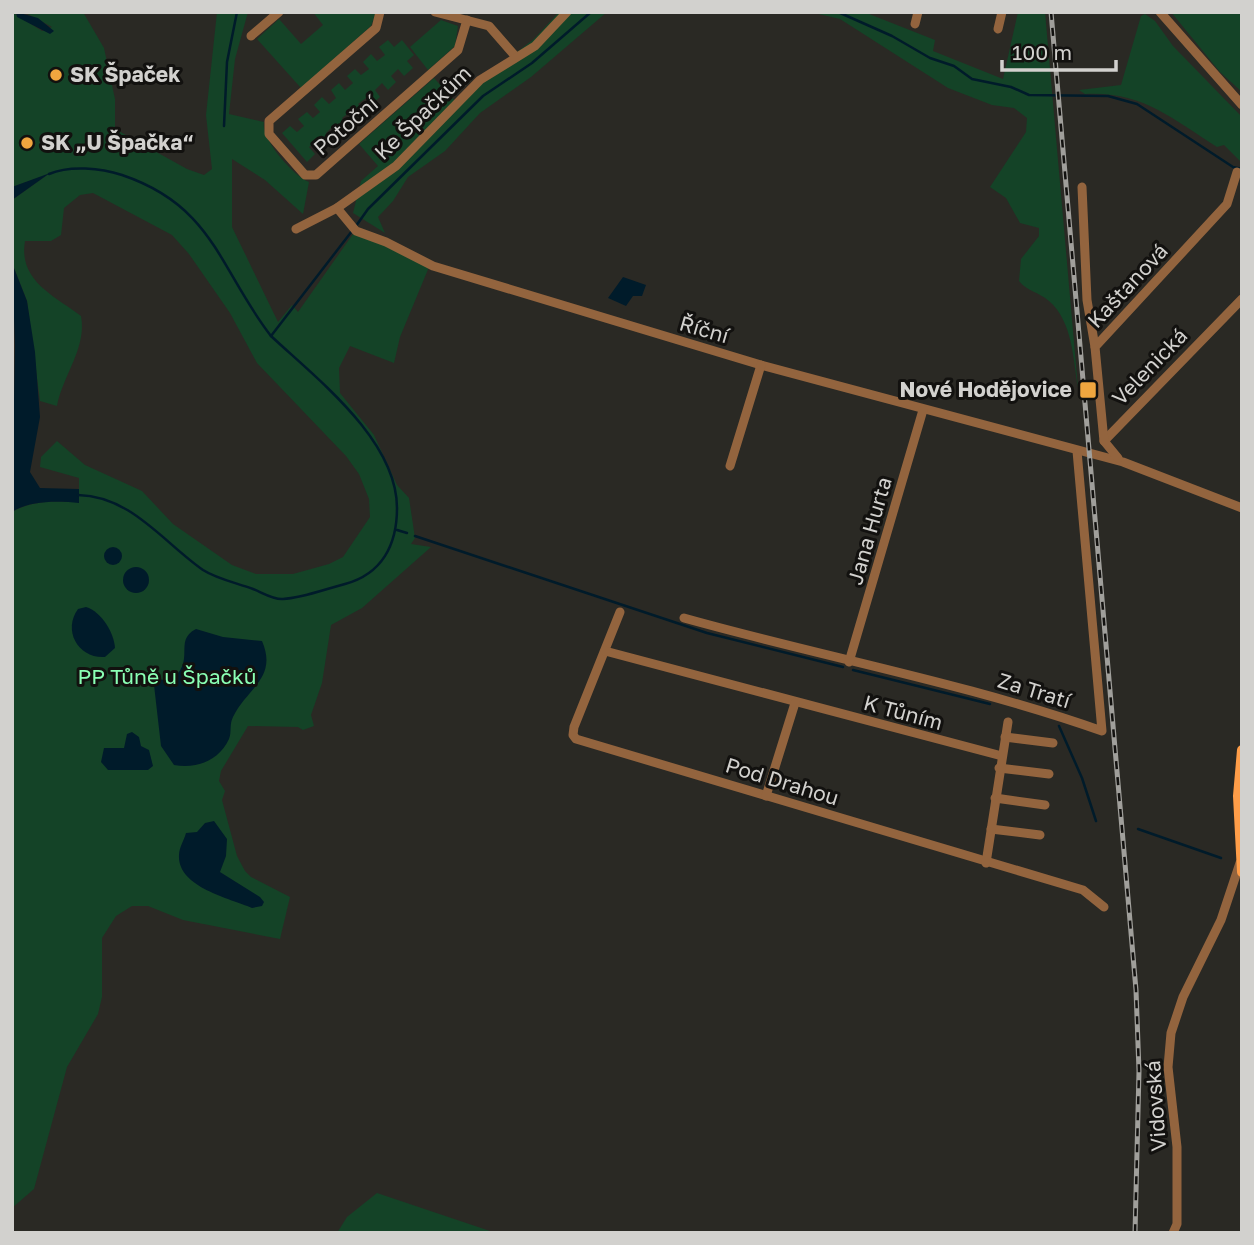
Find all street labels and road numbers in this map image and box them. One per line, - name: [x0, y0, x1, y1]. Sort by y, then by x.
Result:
- street label: Ke Špačkům: [369, 60, 476, 165]
- street label: Potoční: [308, 89, 384, 160]
- street label: Kaštanová: [1082, 238, 1173, 333]
- street label: Říční: [677, 310, 733, 349]
- street label: Velenická: [1106, 322, 1192, 410]
- street label: Jana Hurta: [841, 474, 897, 588]
- street label: Za Tratí: [995, 667, 1075, 714]
- street label: K Tůním: [861, 689, 946, 735]
- street label: Pod Drahou: [723, 751, 842, 811]
- street label: Vidovská: [1139, 1060, 1171, 1152]

